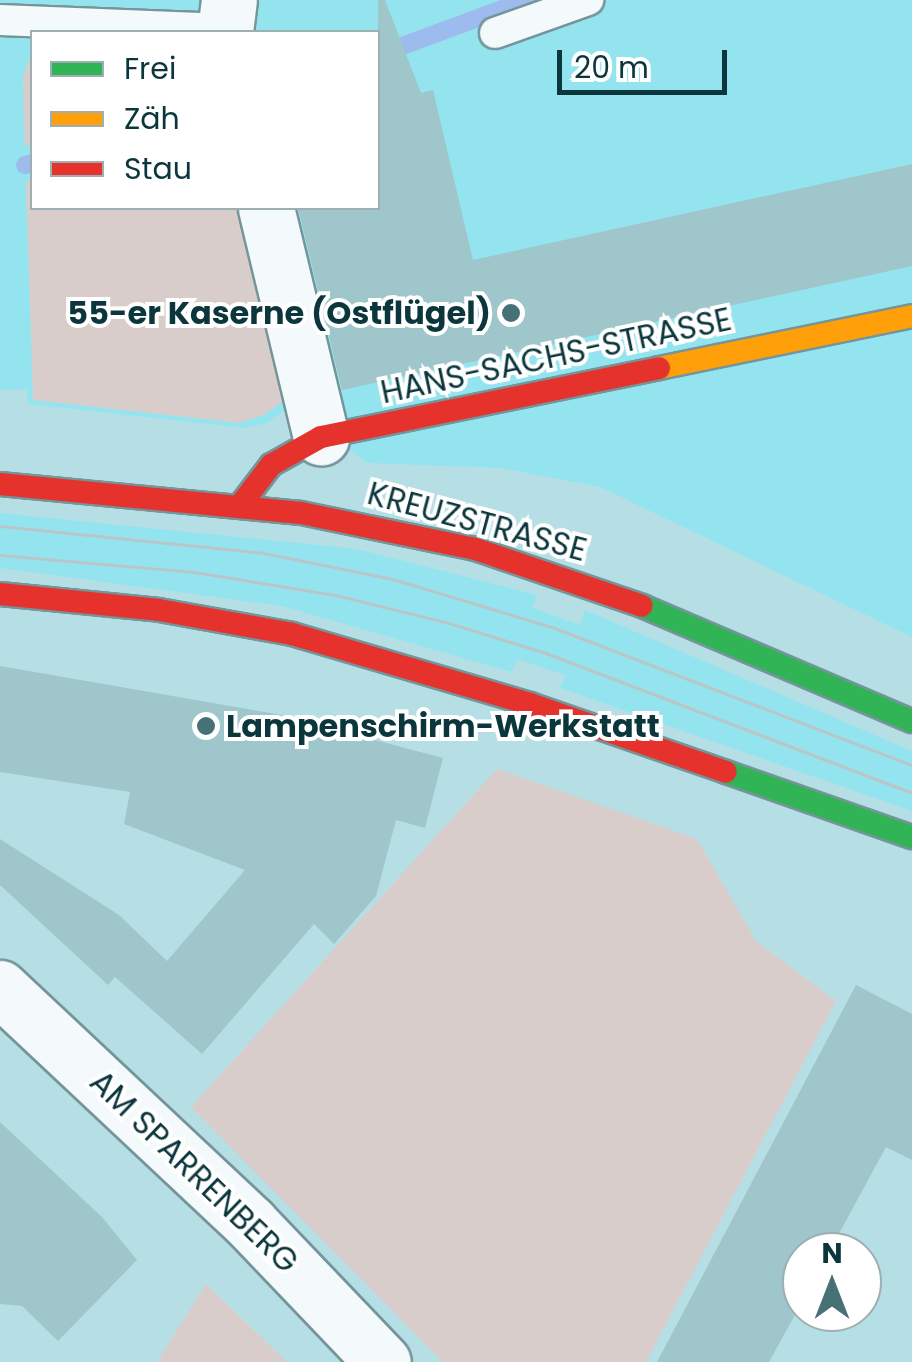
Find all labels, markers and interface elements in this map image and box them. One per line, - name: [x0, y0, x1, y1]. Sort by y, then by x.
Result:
- legend: [30, 30, 380, 210]
- scale bar: [562, 30, 732, 92]
- text: 20 m: [574, 46, 649, 89]
- text: Frei: [124, 47, 176, 90]
- text: Zäh: [124, 97, 180, 140]
- text: Stau: [124, 147, 192, 190]
- place label: 55-er Kaserne (Ostflügel): [67, 294, 491, 332]
- street label: HANS-SACHS-STRASSE: [377, 300, 735, 412]
- marker: 55-er Kaserne (Ostflügel): [500, 302, 522, 324]
- street label: KREUZSTRASSE: [363, 474, 591, 570]
- place label: Lampenschirm-Werkstatt: [226, 707, 660, 745]
- marker: Lampenschirm-Werkstatt: [195, 715, 217, 737]
- street label: AM SPARRENBERG: [82, 1063, 306, 1281]
- north arrow: [782, 1232, 882, 1332]
- text: N: [821, 1234, 843, 1273]

